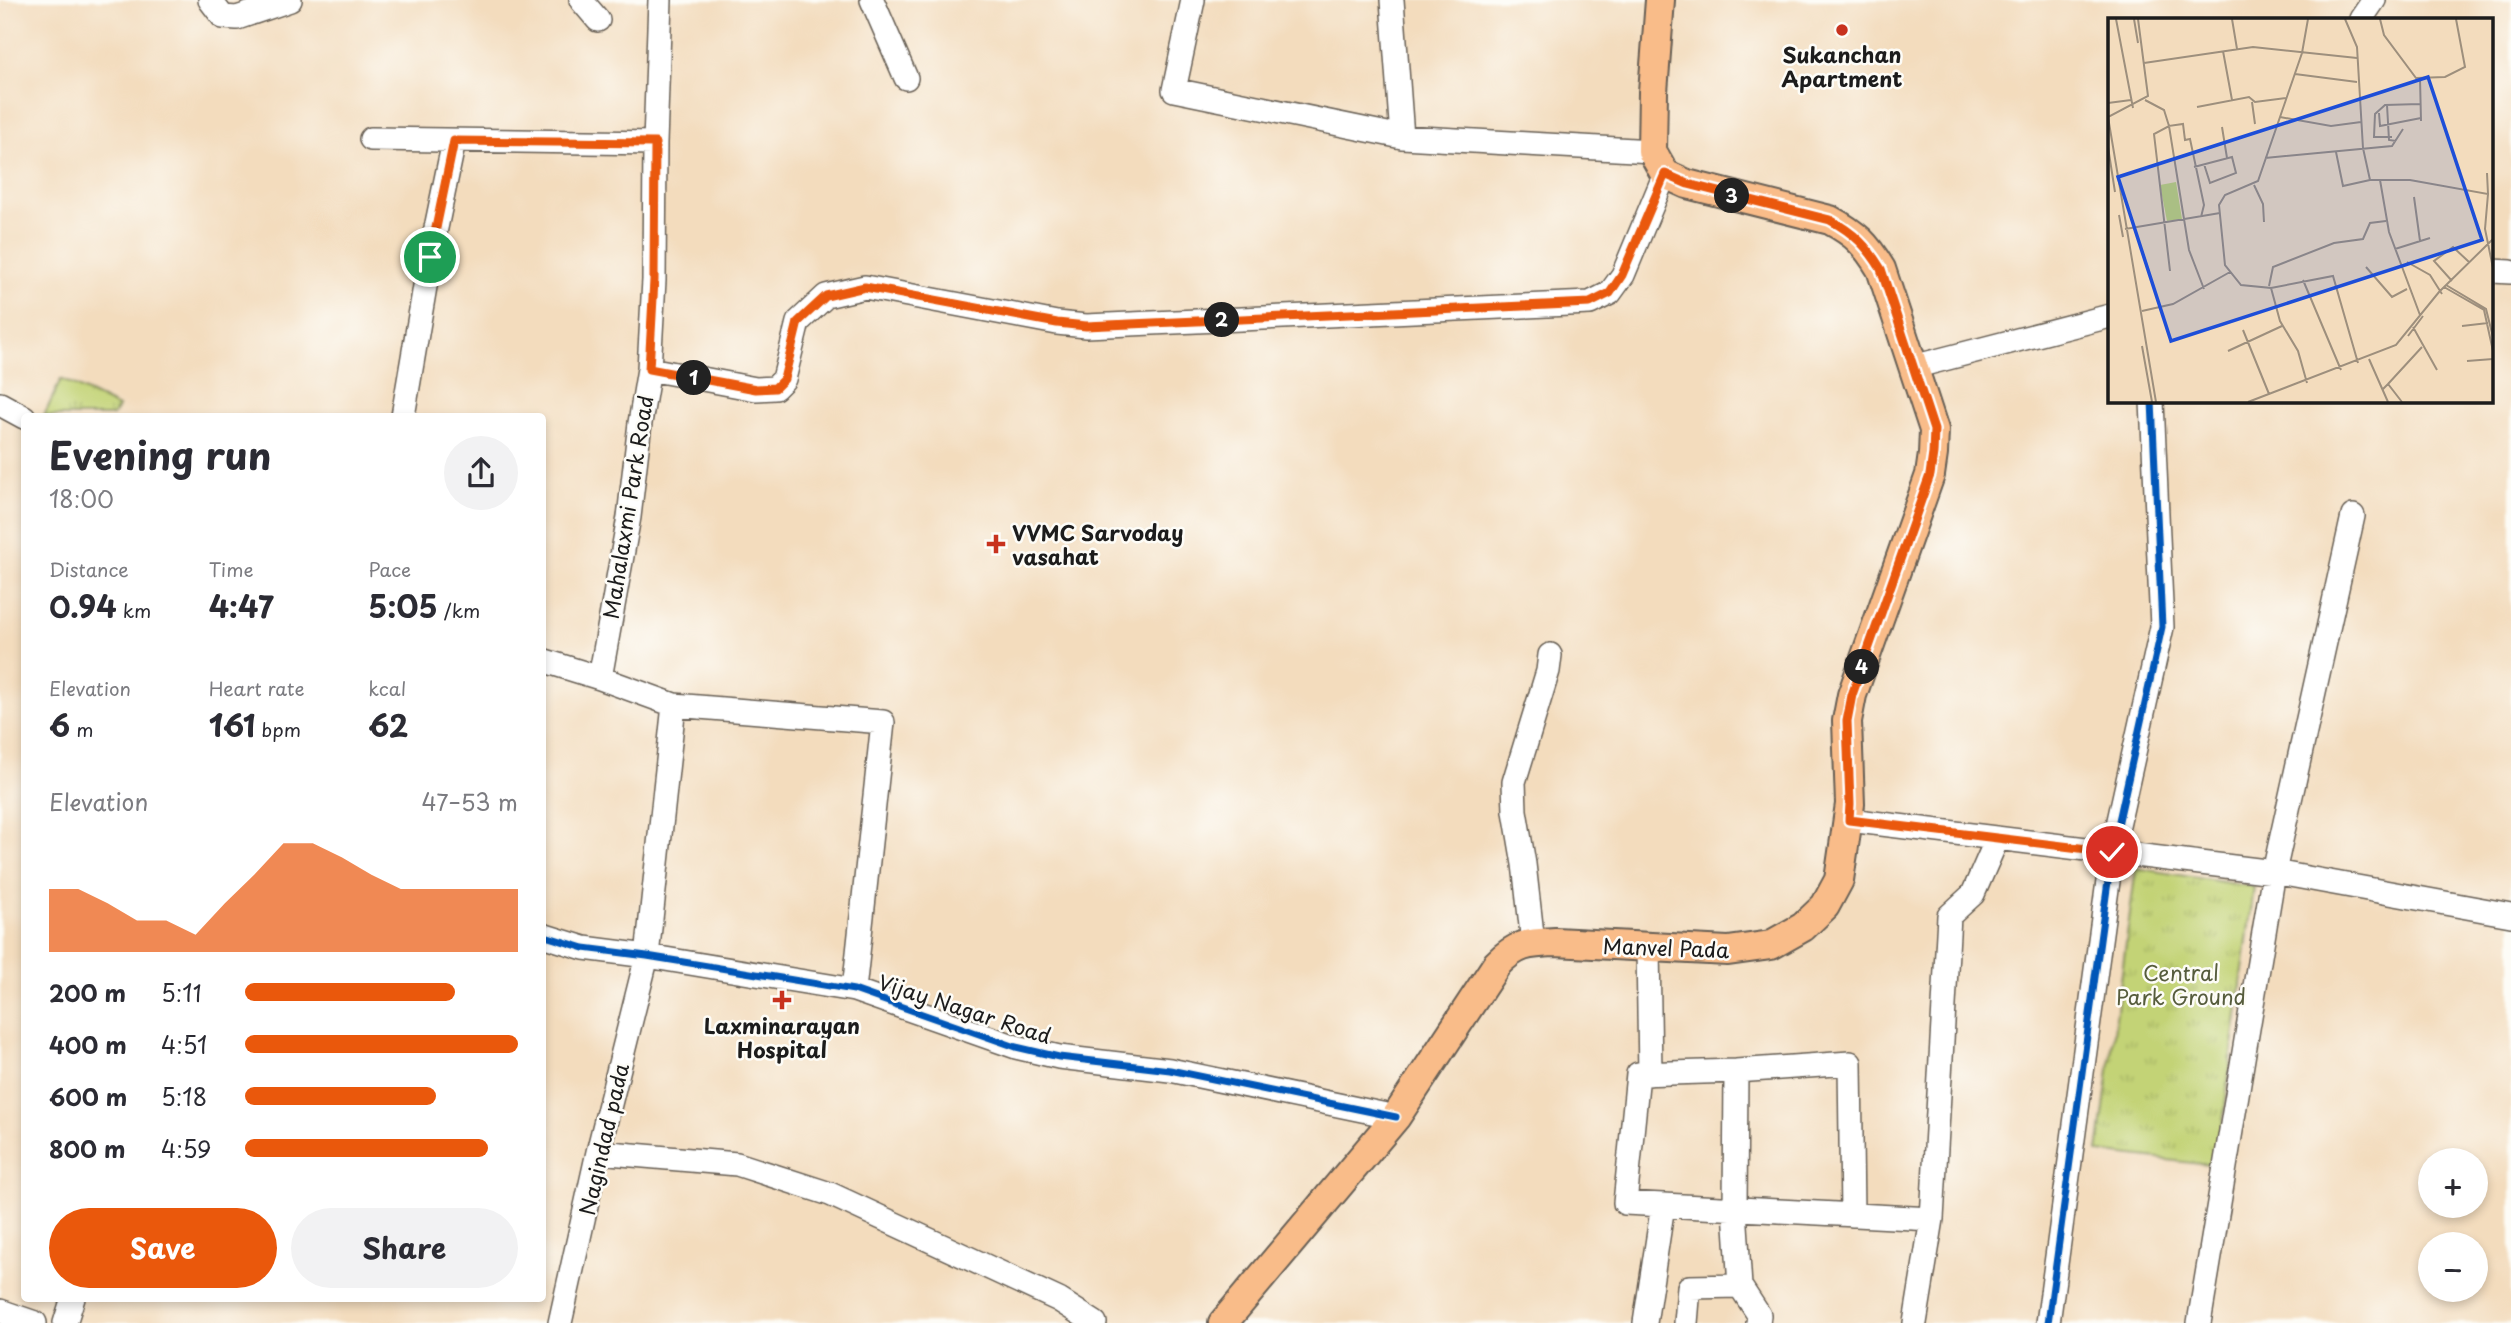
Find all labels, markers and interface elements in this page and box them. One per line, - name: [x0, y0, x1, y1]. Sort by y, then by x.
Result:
- inset map: [2108, 18, 2494, 402]
- marker: Sukanchan Apartment: [1834, 22, 1850, 38]
- place label: Sukanchan Apartment: [1782, 38, 1902, 94]
- pin: 3: [1714, 178, 1750, 214]
- text: 3: [1725, 181, 1738, 209]
- pin: [400, 227, 460, 287]
- icon: arrive: [411, 238, 449, 276]
- pin: 2: [1204, 302, 1240, 338]
- text: 2: [1215, 305, 1228, 333]
- pin: 1: [676, 360, 712, 396]
- text: 1: [689, 363, 698, 391]
- street label: Mahalaxmi Park Road: [594, 393, 660, 621]
- text: Evening run: [49, 426, 271, 483]
- button: share: [444, 436, 518, 510]
- text: 18:00: [49, 481, 114, 516]
- place label: VVMC Sarvoday vasahat: [1012, 516, 1183, 572]
- marker: VVMC Sarvoday vasahat: [986, 534, 1006, 554]
- text: Distance: [49, 555, 129, 583]
- text: Time: [209, 555, 254, 583]
- text: Pace: [368, 555, 411, 583]
- text: 0.94: [49, 583, 117, 628]
- text: 4:47: [209, 583, 274, 628]
- text: 5:05: [368, 583, 438, 628]
- text: km: [117, 596, 151, 624]
- text: /km: [438, 596, 480, 624]
- pin: 4: [1844, 650, 1880, 684]
- text: 4: [1855, 652, 1868, 680]
- text: Elevation: [49, 674, 131, 702]
- text: Heart rate: [209, 674, 305, 702]
- text: kcal: [368, 674, 406, 702]
- text: 6: [49, 702, 70, 747]
- text: 161: [209, 702, 255, 747]
- text: 62: [368, 702, 408, 747]
- text: m: [70, 715, 94, 743]
- text: bpm: [255, 715, 301, 743]
- text: Elevation: [49, 784, 148, 819]
- text: 47–53 m: [421, 784, 518, 819]
- pin: [2082, 822, 2142, 882]
- icon: check: [2093, 833, 2131, 871]
- street label: Manvel Pada: [1602, 929, 1731, 965]
- park label: Central Park Ground: [2116, 956, 2246, 1012]
- street label: Vijay Nagar Road: [874, 965, 1056, 1051]
- text: 200 m: [49, 975, 126, 1010]
- text: 5:11: [161, 975, 202, 1010]
- marker: Laxminarayan Hospital: [772, 990, 792, 1010]
- place label: Laxminarayan Hospital: [704, 1009, 860, 1065]
- text: 400 m: [49, 1027, 127, 1062]
- text: 4:51: [161, 1027, 207, 1062]
- street label: Nagindad pada: [570, 1060, 636, 1218]
- text: 600 m: [49, 1079, 127, 1114]
- text: 5:18: [161, 1079, 207, 1114]
- text: 800 m: [49, 1131, 126, 1166]
- text: 4:59: [161, 1131, 211, 1166]
- map controls: [2418, 1148, 2488, 1302]
- button: +: [2418, 1148, 2488, 1218]
- button: Save: [49, 1208, 277, 1288]
- button: Share: [291, 1208, 518, 1288]
- button: −: [2418, 1232, 2488, 1302]

